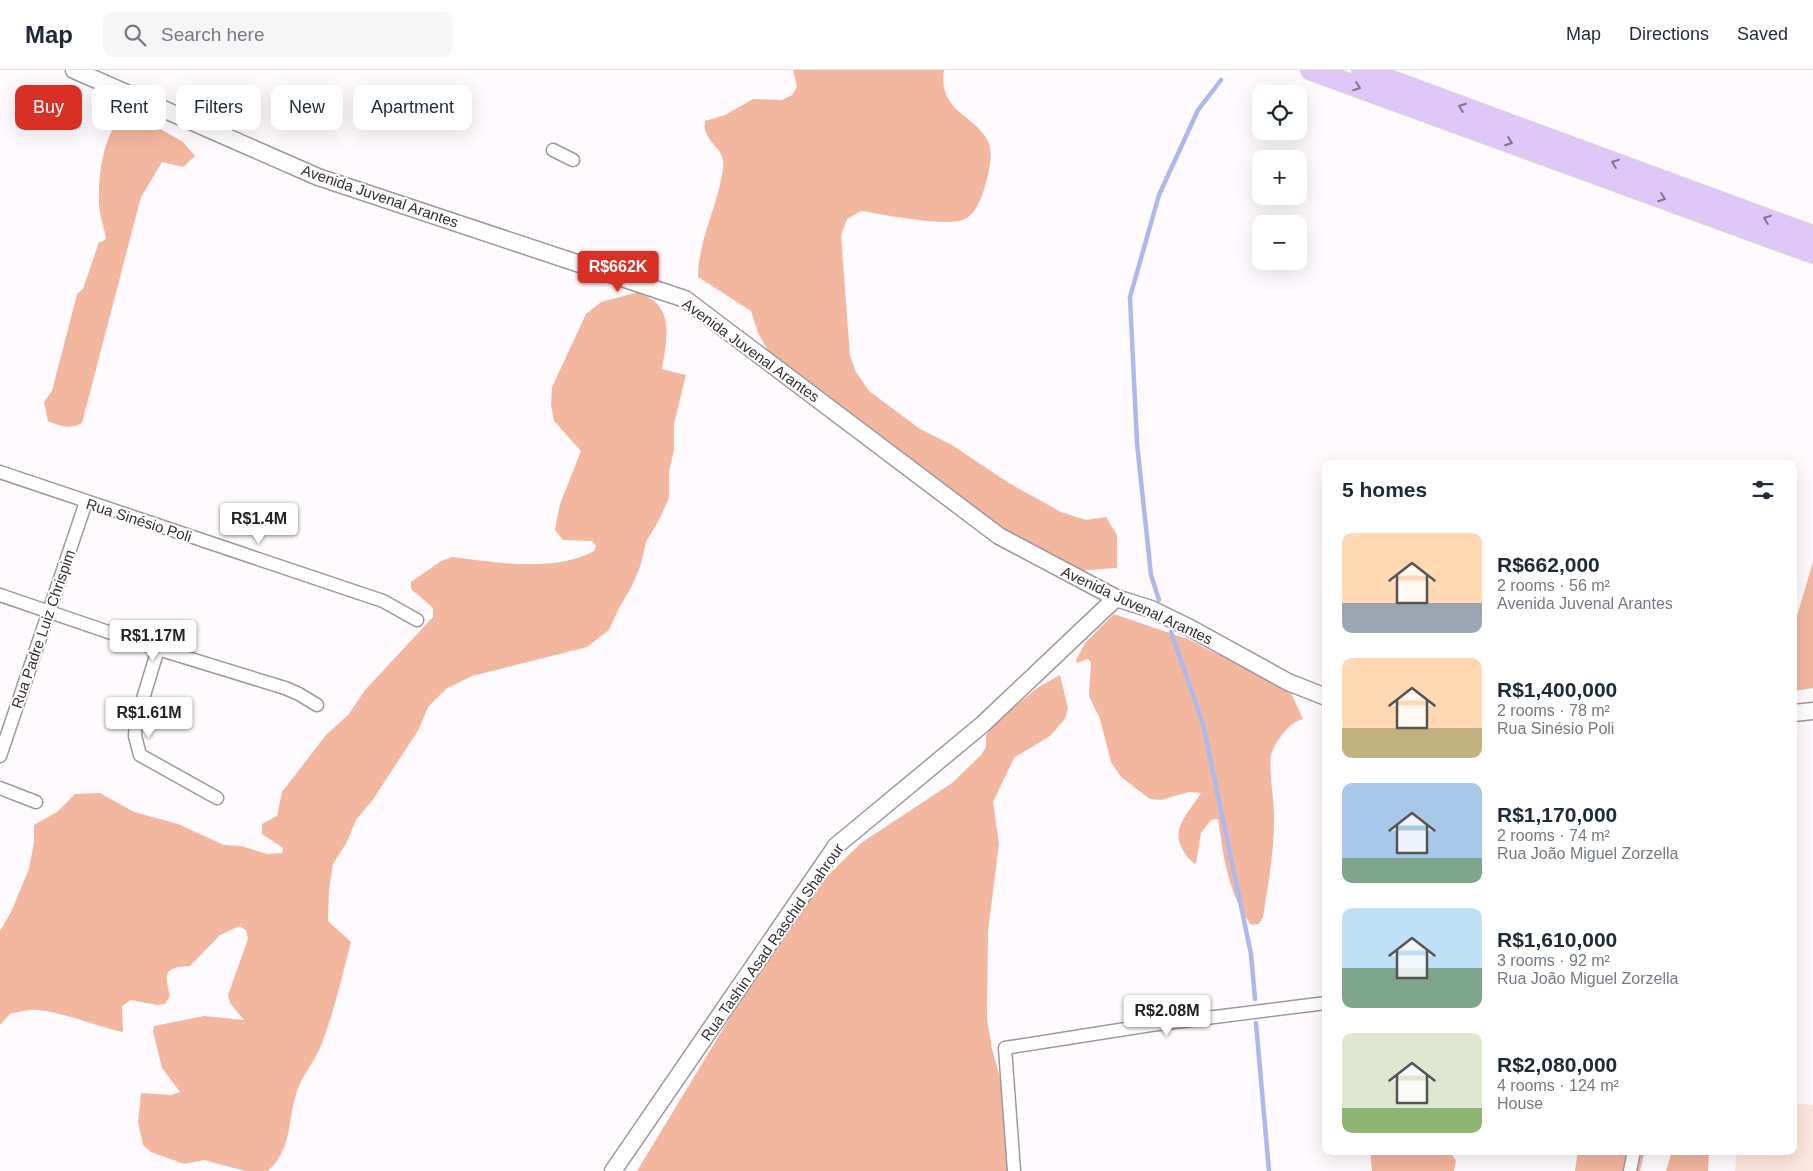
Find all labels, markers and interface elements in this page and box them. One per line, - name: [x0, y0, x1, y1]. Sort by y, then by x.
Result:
- search box: [103, 12, 453, 57]
- text: Map: [25, 21, 73, 48]
- icon: search: [121, 21, 149, 49]
- text: Search here: [161, 24, 265, 45]
- text: Map: [1566, 24, 1601, 44]
- text: Directions: [1629, 24, 1709, 44]
- text: Saved: [1737, 24, 1788, 44]
- one-way arrow: [1352, 81, 1360, 91]
- chip: Buy: [15, 85, 82, 130]
- chip: Rent: [92, 85, 166, 130]
- chip: Filters: [176, 85, 261, 130]
- chip: New: [271, 85, 343, 130]
- chip: Apartment: [353, 85, 472, 130]
- map controls: [1252, 85, 1307, 270]
- button: locate: [1252, 85, 1307, 140]
- one-way arrow: [1458, 103, 1467, 113]
- one-way arrow: [1505, 136, 1513, 146]
- button: +: [1252, 150, 1307, 205]
- one-way arrow: [1611, 159, 1619, 169]
- street label: Avenida Juvenal Arantes: [299, 161, 461, 231]
- one-way arrow: [1657, 192, 1666, 202]
- button: −: [1252, 215, 1307, 270]
- one-way arrow: [1763, 215, 1772, 225]
- pin: R$662K: [577, 250, 659, 293]
- text: R$662K: [589, 258, 647, 275]
- street label: Avenida Juvenal Arantes: [679, 295, 823, 405]
- icon: filters: [1749, 476, 1777, 504]
- text: 5 homes: [1342, 478, 1427, 501]
- street label: Rua Sinésio Poli: [84, 495, 194, 545]
- pin: R$1.4M: [218, 502, 300, 545]
- text: R$1.4M: [231, 510, 287, 527]
- street label: Rua Padre Luiz Chrispim: [8, 547, 78, 711]
- icon: home: [1382, 553, 1442, 613]
- text: R$662,000: [1497, 553, 1600, 576]
- street label: Avenida Juvenal Arantes: [1059, 562, 1215, 648]
- text: 2 rooms · 56 m²: [1497, 577, 1610, 594]
- text: Avenida Juvenal Arantes: [1497, 595, 1673, 612]
- pin: R$1.17M: [107, 620, 199, 662]
- text: R$1.17M: [121, 627, 185, 644]
- icon: home: [1382, 678, 1442, 738]
- text: R$1,400,000: [1497, 678, 1617, 701]
- pin: R$1.61M: [103, 696, 195, 739]
- text: 2 rooms · 78 m²: [1497, 702, 1610, 719]
- text: R$1.61M: [117, 704, 181, 721]
- text: Rua Sinésio Poli: [1497, 720, 1614, 737]
- icon: home: [1382, 803, 1442, 863]
- text: R$1,170,000: [1497, 803, 1617, 826]
- text: 2 rooms · 74 m²: [1497, 827, 1610, 844]
- street label: Rua Tashin Asad Raschid Shahrour: [697, 840, 847, 1044]
- text: Rua João Miguel Zorzella: [1497, 845, 1678, 862]
- icon: home: [1382, 928, 1442, 988]
- text: R$1,610,000: [1497, 928, 1617, 951]
- text: 3 rooms · 92 m²: [1497, 952, 1610, 969]
- text: Rua João Miguel Zorzella: [1497, 970, 1678, 987]
- pin: R$2.08M: [1121, 994, 1213, 1037]
- text: R$2.08M: [1135, 1002, 1199, 1019]
- icon: home: [1382, 1053, 1442, 1113]
- text: R$2,080,000: [1497, 1053, 1617, 1076]
- text: 4 rooms · 124 m²: [1497, 1077, 1619, 1094]
- text: House: [1497, 1095, 1543, 1112]

